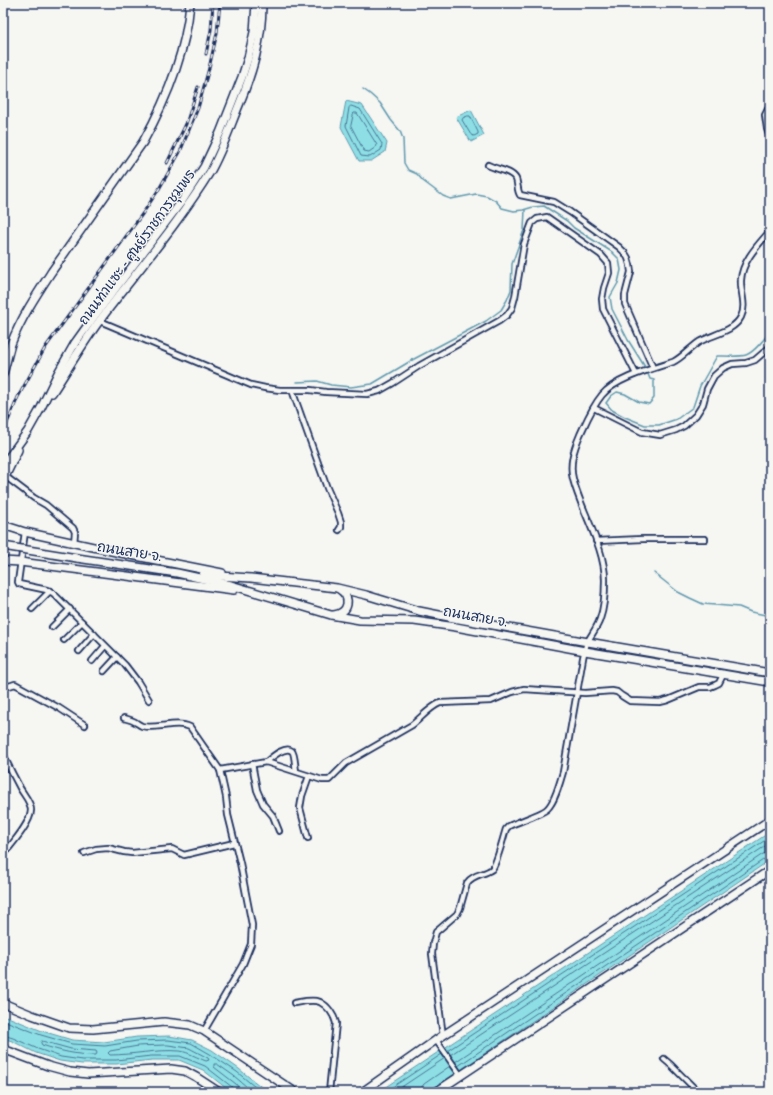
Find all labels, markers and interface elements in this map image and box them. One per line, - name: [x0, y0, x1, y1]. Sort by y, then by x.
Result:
- street label: ถนนท่าแซะ - ศูนย์ราชการชุมพร: [74, 166, 201, 330]
- street label: ถนนสาย จ.: [95, 538, 163, 568]
- street label: ถนนสาย จ.: [441, 602, 509, 634]

